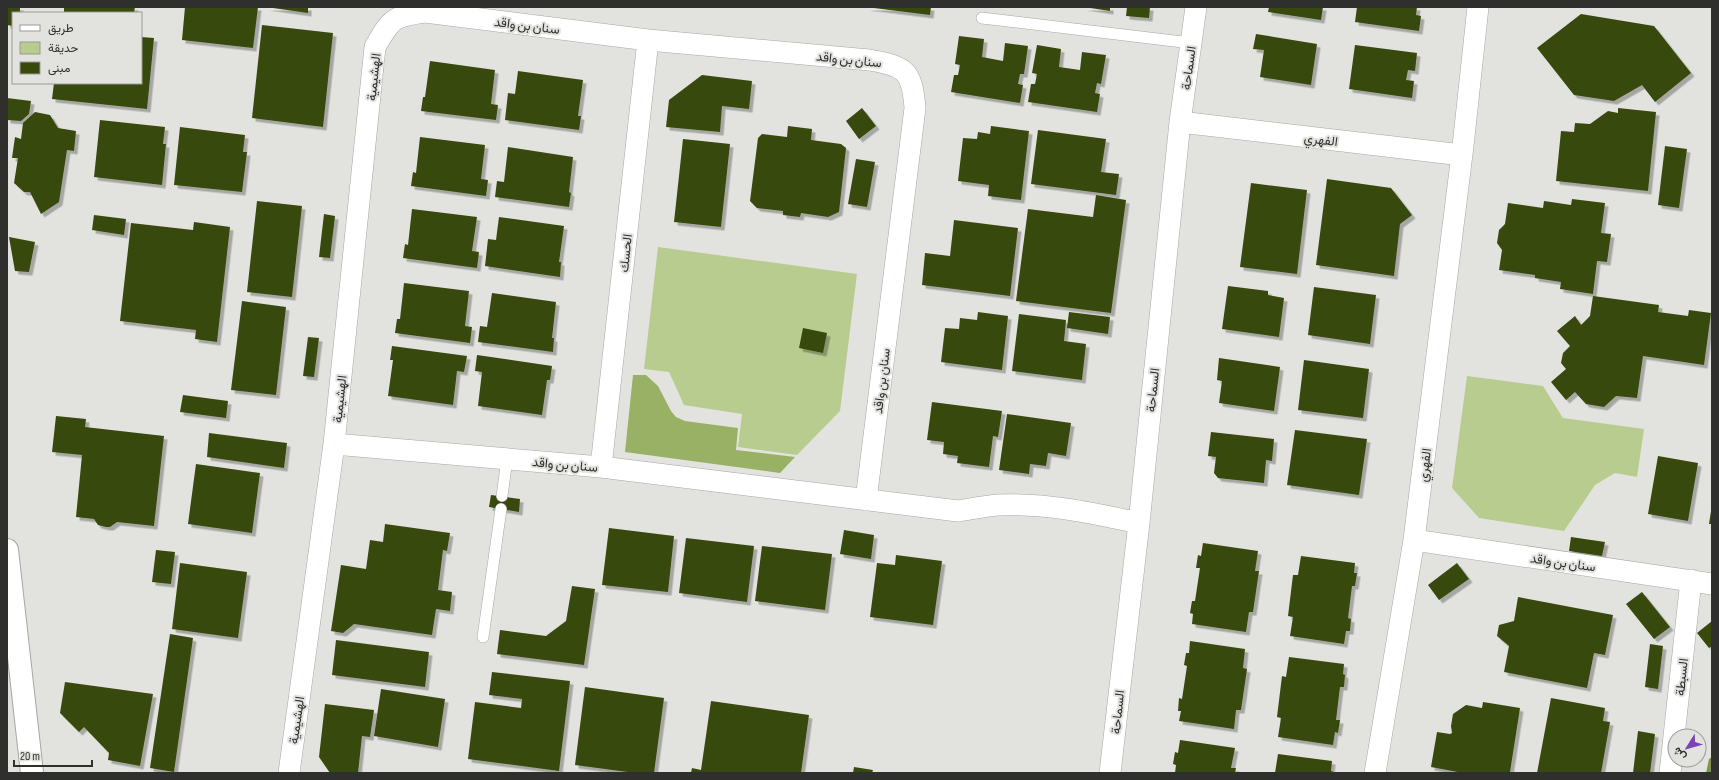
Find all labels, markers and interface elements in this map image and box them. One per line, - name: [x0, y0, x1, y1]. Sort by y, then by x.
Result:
- legend: [12, 12, 142, 84]
- street label: سنان بن واقد: [493, 14, 561, 38]
- text: طريق: [48, 21, 74, 36]
- text: حديقة: [48, 41, 78, 56]
- street label: السماحة: [1178, 45, 1200, 91]
- street label: سنان بن واقد: [815, 49, 882, 71]
- street label: الهشيمية: [364, 52, 384, 102]
- text: مبنى: [48, 61, 70, 76]
- street label: الفهري: [1303, 130, 1339, 152]
- street label: الحسك: [616, 233, 636, 273]
- street label: سنان بن واقد: [870, 347, 894, 415]
- street label: السماحة: [1143, 367, 1163, 413]
- street label: الهشيمية: [330, 374, 350, 424]
- street label: الفهري: [1415, 447, 1437, 483]
- street label: سنان بن واقد: [531, 454, 598, 476]
- street label: سنان بن واقد: [1529, 550, 1597, 575]
- street label: السبطة: [1672, 657, 1692, 697]
- street label: السماحة: [1108, 689, 1128, 735]
- street label: الهشيمية: [286, 695, 308, 745]
- north arrow: [1667, 728, 1707, 768]
- scale bar: [14, 742, 92, 768]
- text: ش: [1670, 745, 1689, 763]
- text: 20 m: [20, 749, 40, 764]

